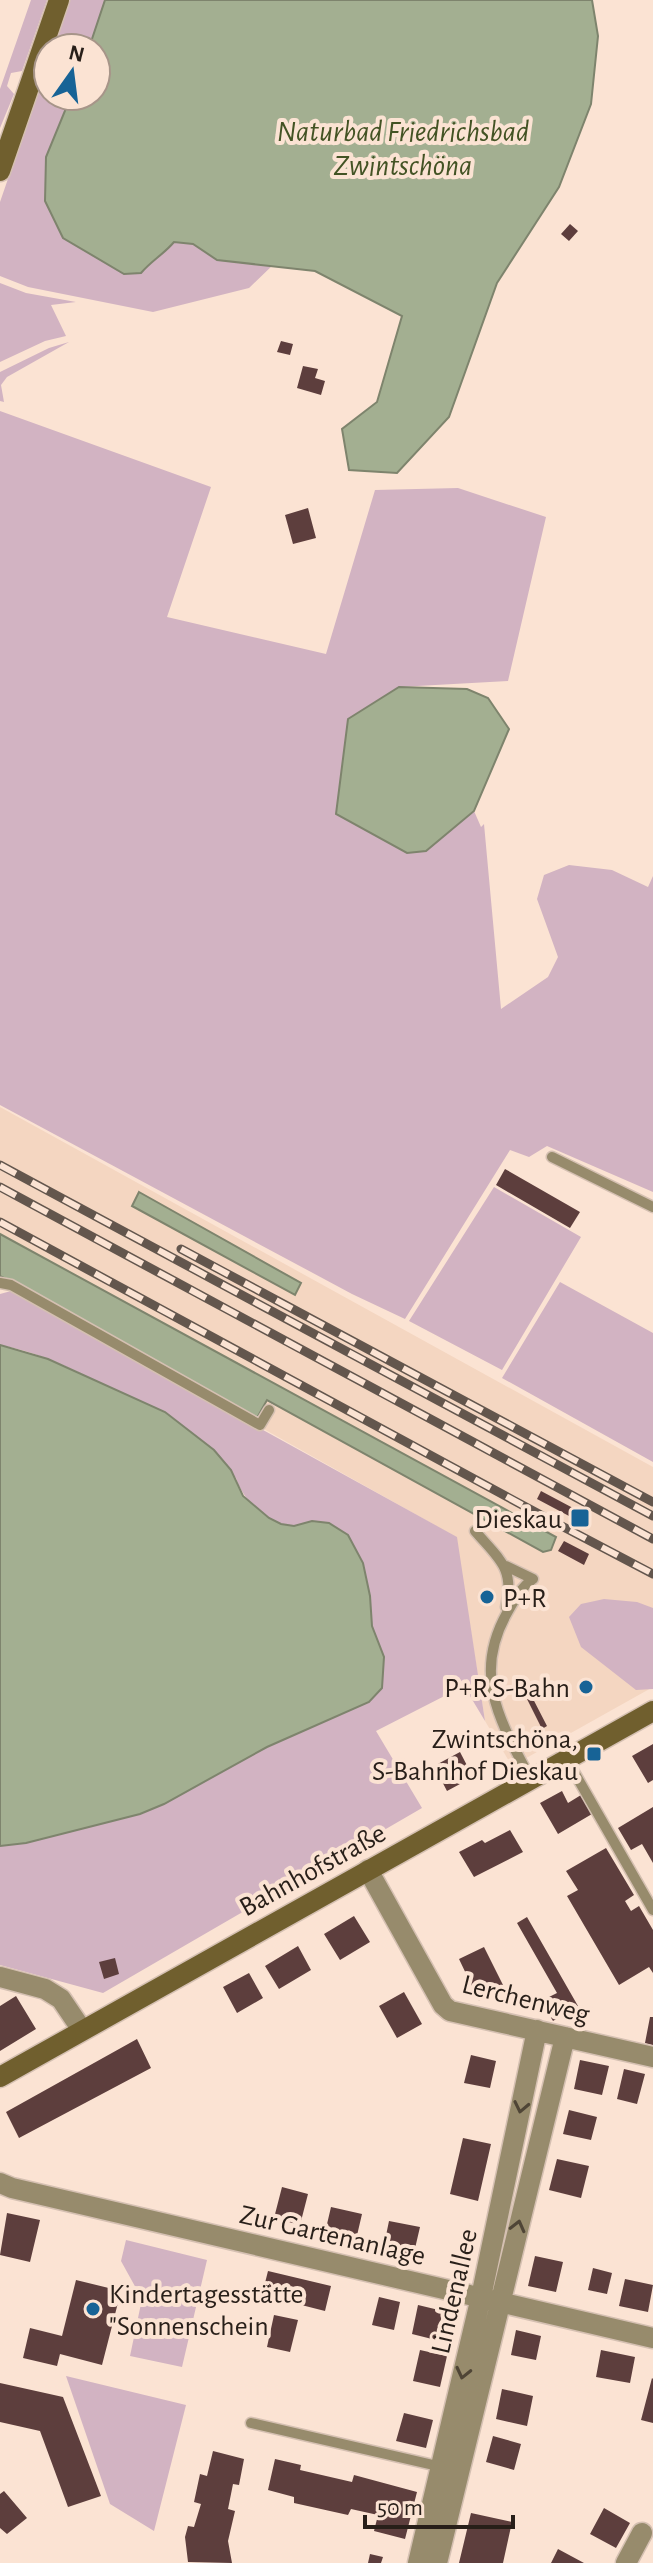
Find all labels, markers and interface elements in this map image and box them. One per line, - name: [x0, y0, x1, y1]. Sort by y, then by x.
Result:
- north arrow: [32, 32, 112, 112]
- text: N: [67, 41, 87, 66]
- water label: Naturbad Friedrichsbad Zwintschöna: [277, 117, 529, 181]
- place label: Dieskau: [474, 1506, 562, 1534]
- marker: Dieskau: [569, 1507, 591, 1529]
- place label: P+R: [503, 1585, 547, 1613]
- marker: P+R: [478, 1588, 496, 1606]
- place label: P+R S-Bahn: [444, 1675, 570, 1703]
- marker: P+R S-Bahn: [577, 1678, 595, 1696]
- place label: Zwintschöna, S-Bahnhof Dieskau: [372, 1726, 578, 1786]
- marker: Zwintschöna, S-Bahnhof Dieskau: [585, 1745, 603, 1763]
- street label: Bahnhofstraße: [235, 1819, 391, 1922]
- street label: Lerchenweg: [459, 1971, 592, 2029]
- one-way arrow: [513, 2099, 530, 2113]
- street label: Zur Gartenanlage: [237, 2201, 428, 2271]
- one-way arrow: [509, 2219, 526, 2233]
- street label: Lindenallee: [427, 2226, 483, 2357]
- place label: Kindertagesstätte "Sonnenschein: [109, 2281, 303, 2341]
- marker: Kindertagesstätte "Sonnenschein: [84, 2300, 102, 2318]
- one-way arrow: [456, 2366, 473, 2379]
- scale bar: [365, 2479, 513, 2529]
- text: 50 m: [377, 2496, 423, 2520]

